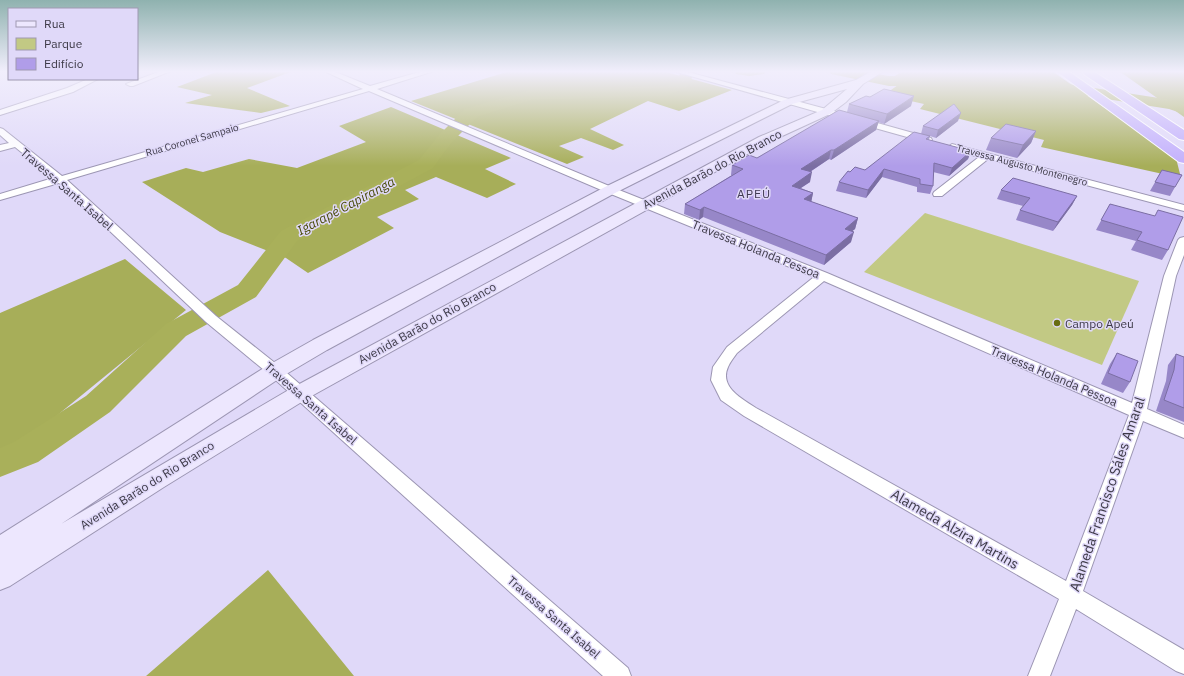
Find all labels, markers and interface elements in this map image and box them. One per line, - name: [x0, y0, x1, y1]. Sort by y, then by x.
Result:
- legend: [8, 8, 138, 80]
- text: Rua: [44, 16, 65, 31]
- text: Parque: [44, 36, 83, 51]
- text: Edifício: [44, 56, 84, 71]
- street label: Rua Coronel Sampaio: [144, 120, 240, 160]
- street label: Avenida Barão do Rio Branco: [640, 126, 784, 212]
- street label: Travessa Augusto Montenegro: [955, 141, 1089, 189]
- street label: Travessa Santa Isabel: [18, 145, 116, 233]
- water label: Igarapé Capiranga: [294, 173, 398, 239]
- district label: APEÚ: [737, 186, 771, 201]
- street label: Travessa Holanda Pessoa: [690, 216, 823, 282]
- street label: Avenida Barão do Rio Branco: [355, 279, 499, 367]
- place label: Campo Apeú: [1065, 316, 1134, 331]
- marker: Campo Apeú: [1052, 318, 1062, 328]
- street label: Travessa Holanda Pessoa: [988, 342, 1120, 410]
- street label: Travessa Santa Isabel: [262, 359, 360, 447]
- street label: Alameda Francisco Sáles Amaral: [1065, 394, 1149, 594]
- street label: Avenida Barão do Rio Branco: [77, 437, 217, 533]
- street label: Alameda Alzira Martins: [888, 485, 1022, 573]
- street label: Travessa Santa Isabel: [505, 573, 603, 661]

